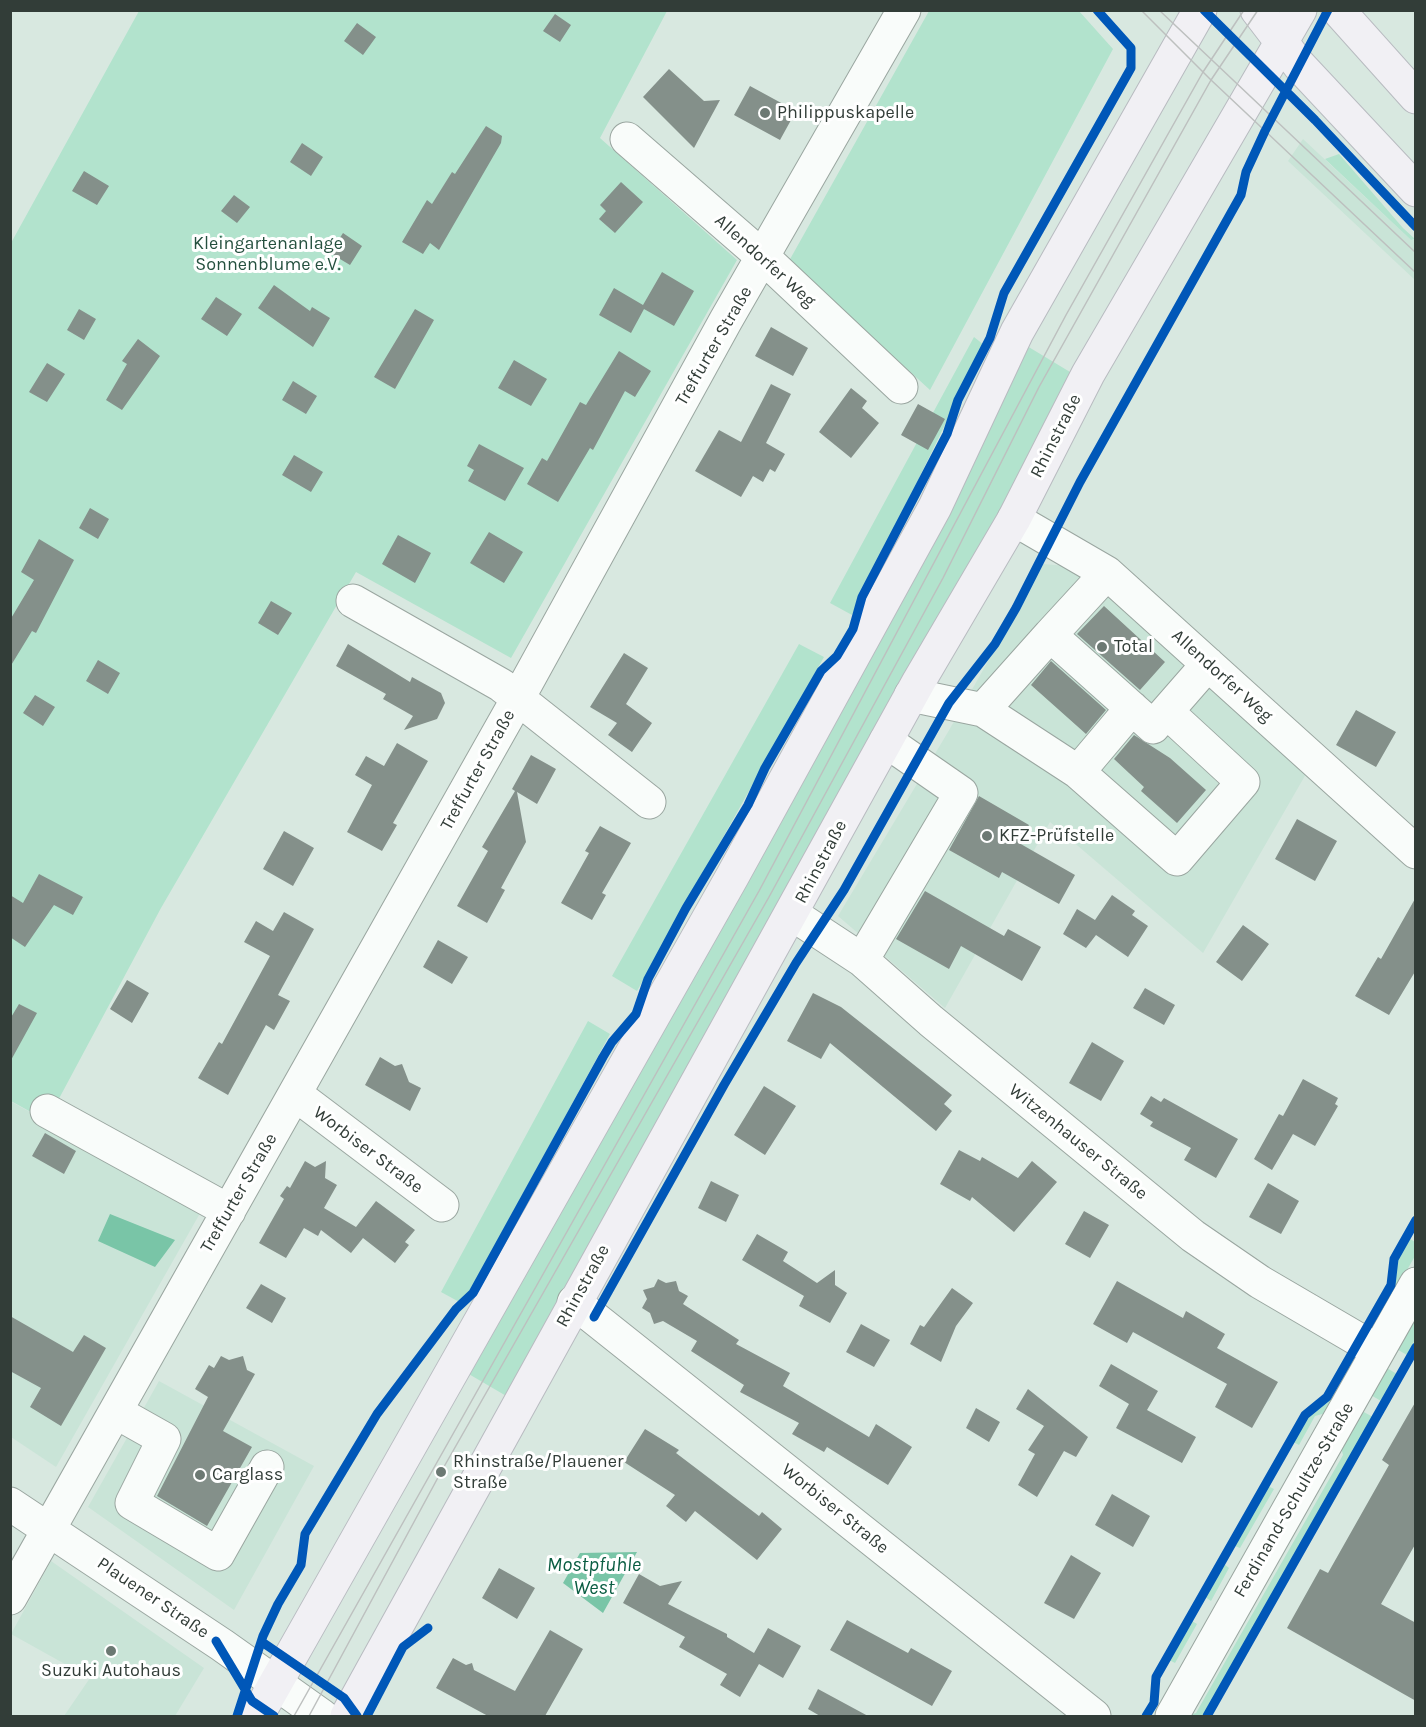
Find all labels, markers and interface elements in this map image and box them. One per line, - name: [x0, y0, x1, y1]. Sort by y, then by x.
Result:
- place label: Philippuskapelle: [777, 102, 914, 124]
- marker: Philippuskapelle: [758, 106, 772, 120]
- street label: Allendorfer Weg: [710, 210, 820, 312]
- park label: Kleingartenanlage Sonnenblume e.V.: [193, 233, 343, 276]
- street label: Treffurter Straße: [671, 282, 757, 410]
- street label: Rhinstraße: [1026, 391, 1086, 481]
- street label: Allendorfer Weg: [1167, 625, 1277, 727]
- place label: Total: [1114, 636, 1153, 658]
- marker: Total: [1095, 640, 1109, 654]
- street label: Treffurter Straße: [436, 706, 520, 834]
- street label: Rhinstraße: [790, 817, 852, 907]
- place label: KFZ-Prüfstelle: [999, 825, 1114, 847]
- marker: KFZ-Prüfstelle: [980, 829, 994, 843]
- street label: Witzenhauser Straße: [1004, 1079, 1152, 1205]
- street label: Worbiser Straße: [309, 1102, 427, 1198]
- street label: Treffurter Straße: [196, 1129, 282, 1257]
- street label: Rhinstraße: [551, 1241, 615, 1331]
- street label: Ferdinand-Schultze-Straße: [1229, 1399, 1359, 1601]
- place label: Rhinstraße/Plauener Straße: [453, 1451, 623, 1494]
- street label: Worbiser Straße: [777, 1459, 893, 1559]
- place label: Carglass: [212, 1464, 283, 1486]
- marker: Rhinstraße/Plauener Straße: [434, 1465, 448, 1479]
- marker: Carglass: [193, 1468, 207, 1482]
- street label: Plauener Straße: [93, 1553, 213, 1643]
- water label: Mostpfuhle West: [547, 1553, 641, 1600]
- marker: Suzuki Autohaus: [104, 1644, 118, 1658]
- place label: Suzuki Autohaus: [41, 1660, 181, 1682]

